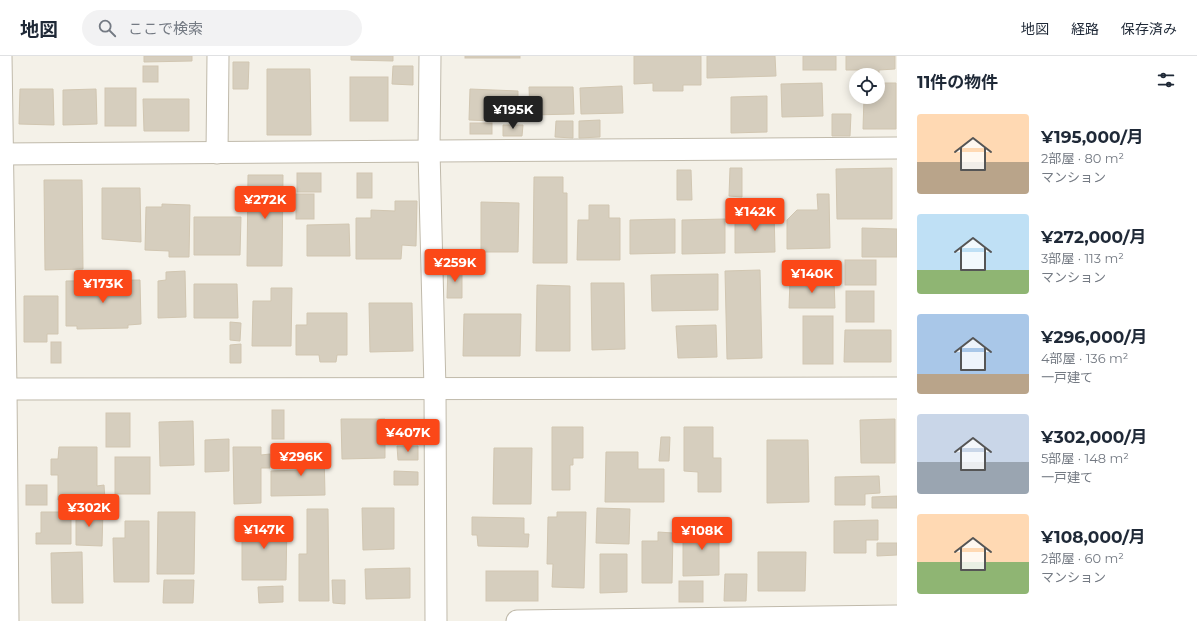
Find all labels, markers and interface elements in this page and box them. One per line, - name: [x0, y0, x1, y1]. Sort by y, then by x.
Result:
- search box: [82, 10, 362, 46]
- icon: search: [96, 17, 118, 39]
- text: 地図: [20, 18, 58, 41]
- text: ここで検索: [128, 19, 203, 38]
- text: 地図: [1021, 20, 1049, 38]
- text: 経路: [1071, 20, 1099, 38]
- text: 保存済み: [1121, 20, 1177, 38]
- map controls: [849, 68, 885, 104]
- button: locate: [849, 68, 885, 104]
- icon: filters: [1155, 69, 1177, 91]
- text: 11件の物件: [917, 72, 998, 92]
- pin: ¥195K: [485, 96, 541, 130]
- text: ¥195K: [493, 101, 533, 117]
- text: ¥195,000/月: [1041, 127, 1144, 147]
- icon: home: [949, 130, 997, 178]
- text: 2部屋 · 80 m²: [1041, 150, 1124, 166]
- text: マンション: [1041, 169, 1106, 185]
- pin: ¥272K: [237, 186, 293, 220]
- text: ¥272K: [244, 191, 286, 207]
- pin: ¥142K: [727, 198, 783, 232]
- text: ¥142K: [734, 203, 776, 219]
- text: ¥272,000/月: [1041, 227, 1146, 247]
- icon: home: [949, 230, 997, 278]
- pin: ¥259K: [427, 249, 483, 283]
- text: 3部屋 · 113 m²: [1041, 250, 1124, 266]
- text: ¥259K: [434, 254, 476, 270]
- pin: ¥140K: [784, 260, 840, 294]
- text: ¥140K: [791, 265, 833, 281]
- text: マンション: [1041, 269, 1106, 285]
- pin: ¥173K: [75, 270, 131, 304]
- text: ¥173K: [83, 275, 123, 291]
- text: ¥296,000/月: [1041, 327, 1148, 347]
- icon: home: [949, 330, 997, 378]
- text: 4部屋 · 136 m²: [1041, 350, 1128, 366]
- text: 一戸建て: [1041, 369, 1093, 385]
- pin: ¥407K: [380, 419, 436, 453]
- text: ¥407K: [386, 424, 430, 440]
- text: ¥302,000/月: [1041, 427, 1148, 447]
- icon: home: [949, 430, 997, 478]
- pin: ¥296K: [273, 443, 329, 477]
- text: ¥296K: [279, 448, 323, 464]
- text: 5部屋 · 148 m²: [1041, 450, 1129, 466]
- text: 一戸建て: [1041, 469, 1093, 485]
- pin: ¥302K: [61, 494, 117, 528]
- text: ¥302K: [67, 499, 111, 515]
- pin: ¥147K: [236, 516, 292, 550]
- pin: ¥108K: [674, 517, 730, 551]
- text: ¥147K: [243, 521, 285, 537]
- text: ¥108K: [681, 522, 723, 538]
- text: ¥108,000/月: [1041, 527, 1146, 547]
- icon: home: [949, 530, 997, 578]
- text: 2部屋 · 60 m²: [1041, 550, 1124, 566]
- text: マンション: [1041, 569, 1106, 585]

